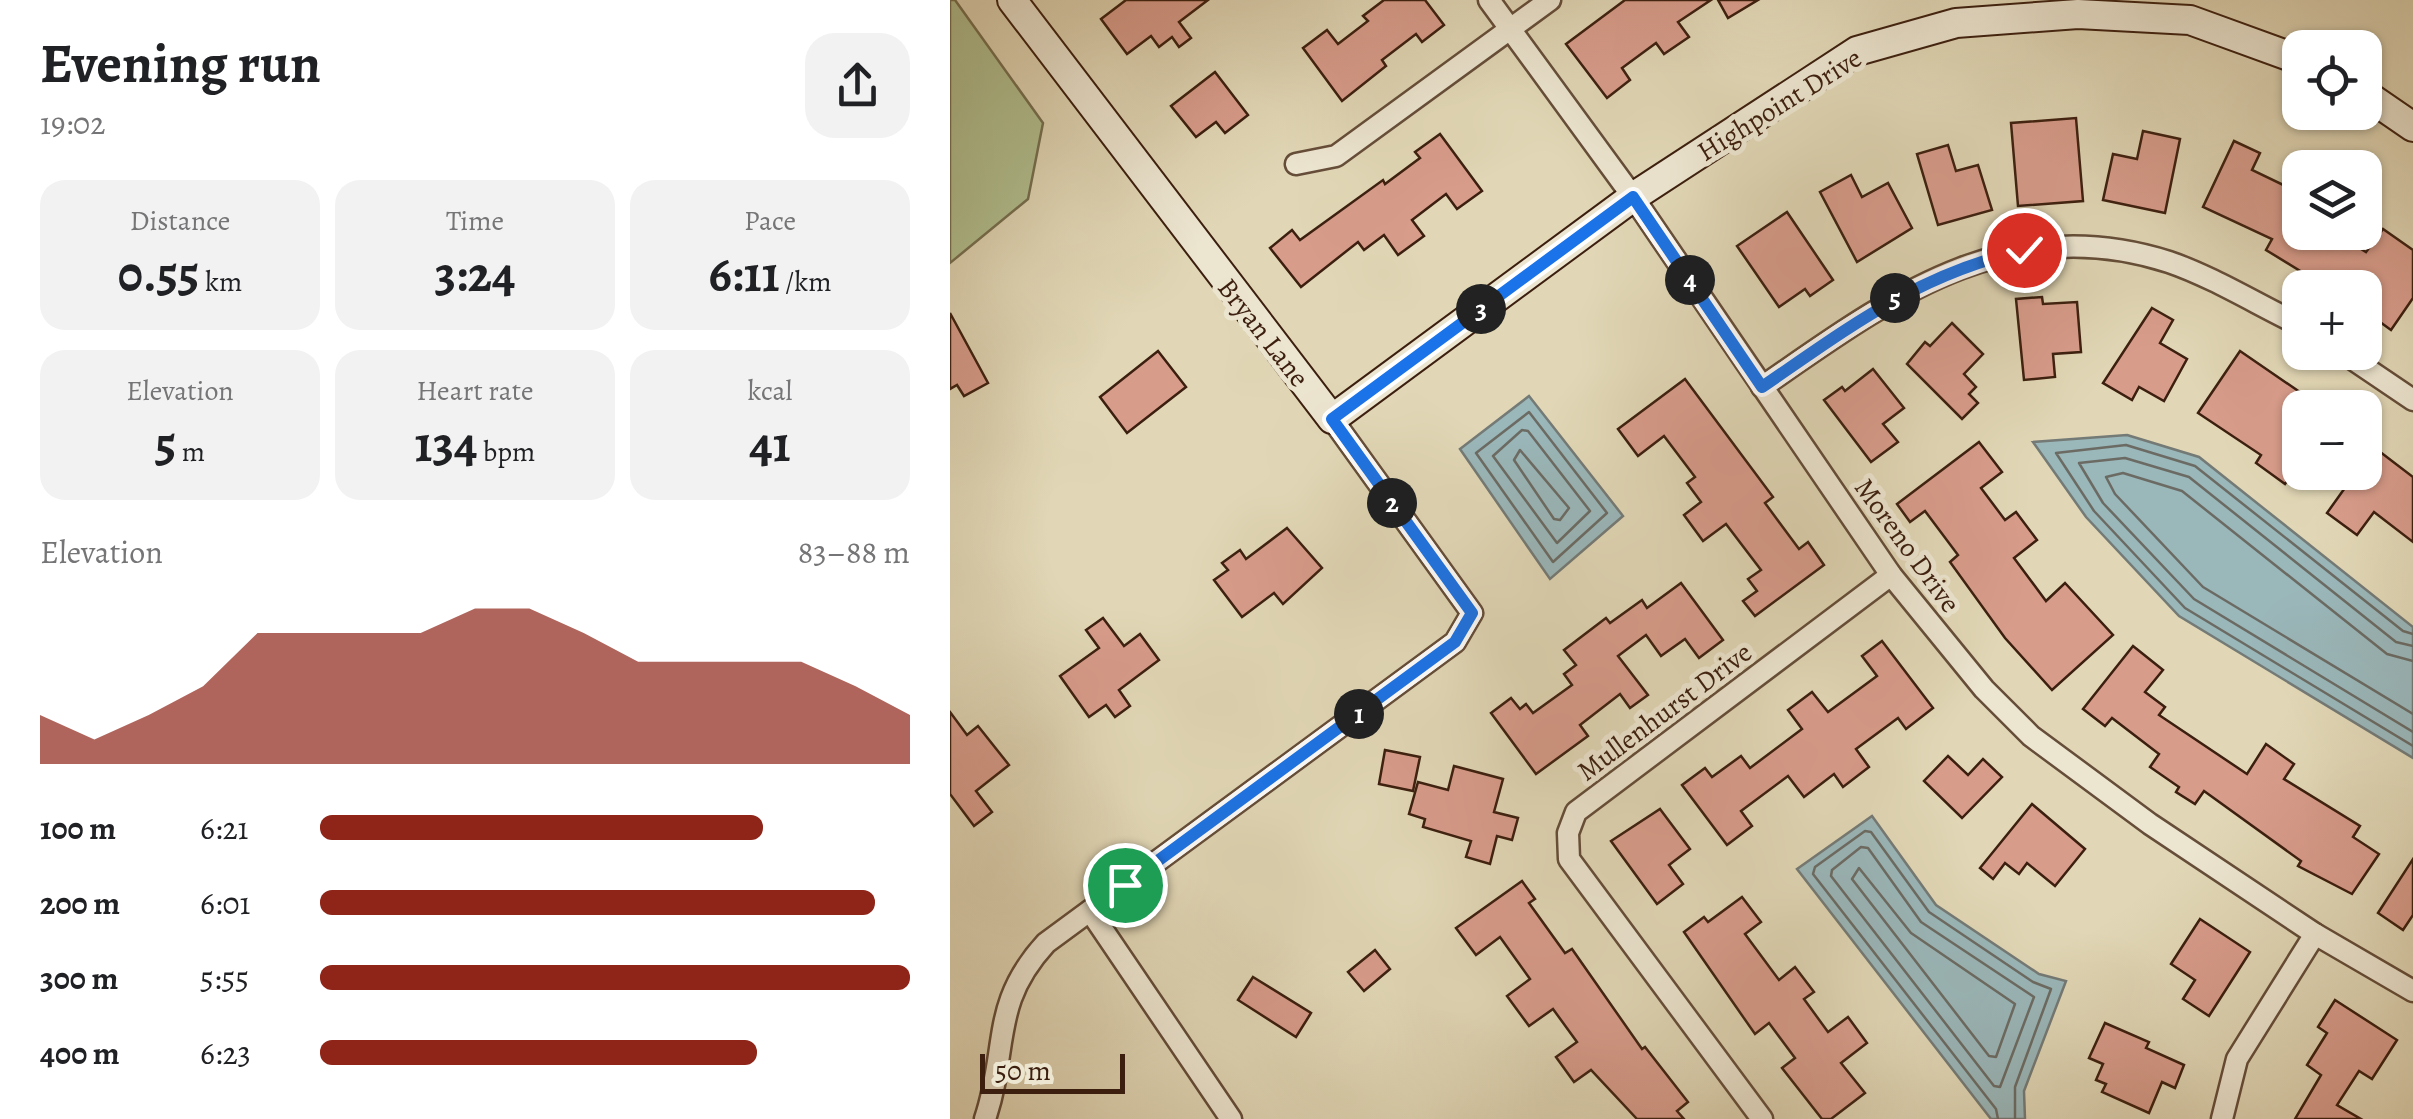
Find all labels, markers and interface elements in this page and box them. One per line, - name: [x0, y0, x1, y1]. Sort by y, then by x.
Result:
- text: Evening run: [40, 26, 321, 101]
- map controls: [2282, 30, 2382, 490]
- button: locate: [2282, 30, 2382, 130]
- button: share: [805, 33, 910, 138]
- street label: Highpoint Drive: [1690, 39, 1869, 171]
- text: 19:02: [40, 101, 105, 145]
- button: layers: [2282, 150, 2382, 250]
- text: Distance: [130, 202, 230, 240]
- text: Time: [446, 202, 504, 240]
- text: Pace: [744, 202, 796, 240]
- pin: [1982, 208, 2067, 293]
- icon: check: [1997, 223, 2052, 278]
- text: 0.55: [118, 240, 199, 308]
- text: 3:24: [434, 240, 516, 308]
- text: 6:11: [708, 240, 780, 308]
- pin: 4: [1665, 255, 1715, 305]
- text: 4: [1683, 261, 1697, 299]
- text: km: [199, 263, 242, 301]
- text: /km: [780, 263, 832, 301]
- street label: Bryan Lane: [1209, 270, 1318, 395]
- button: +: [2282, 270, 2382, 370]
- pin: 5: [1870, 273, 1920, 323]
- text: 5: [1889, 279, 1901, 317]
- pin: 3: [1456, 284, 1506, 334]
- text: 3: [1475, 290, 1487, 328]
- text: Elevation: [126, 372, 234, 410]
- text: Heart rate: [417, 372, 533, 410]
- text: kcal: [748, 372, 792, 410]
- button: −: [2282, 390, 2382, 490]
- text: 5: [155, 410, 176, 478]
- text: 134: [415, 410, 478, 478]
- text: 41: [749, 410, 791, 478]
- text: m: [176, 433, 205, 471]
- text: bpm: [478, 433, 535, 471]
- street label: Moreno Drive: [1845, 471, 1969, 621]
- pin: 2: [1367, 478, 1417, 528]
- text: 2: [1385, 484, 1399, 522]
- text: Elevation: [40, 530, 163, 574]
- text: 83–88 m: [798, 530, 910, 574]
- street label: Mullenhurst Drive: [1569, 634, 1760, 790]
- pin: 1: [1334, 689, 1384, 739]
- text: 1: [1354, 695, 1364, 733]
- text: 100 m: [40, 806, 116, 850]
- text: 6:21: [200, 806, 249, 850]
- pin: [1083, 843, 1168, 928]
- icon: arrive: [1098, 858, 1153, 913]
- text: 200 m: [40, 881, 120, 925]
- text: 6:01: [200, 881, 250, 925]
- text: 300 m: [40, 956, 118, 1000]
- text: 5:55: [200, 956, 249, 1000]
- text: 400 m: [40, 1031, 120, 1075]
- text: 6:23: [200, 1031, 251, 1075]
- scale bar: [980, 1049, 1125, 1094]
- text: 50 m: [995, 1052, 1051, 1090]

